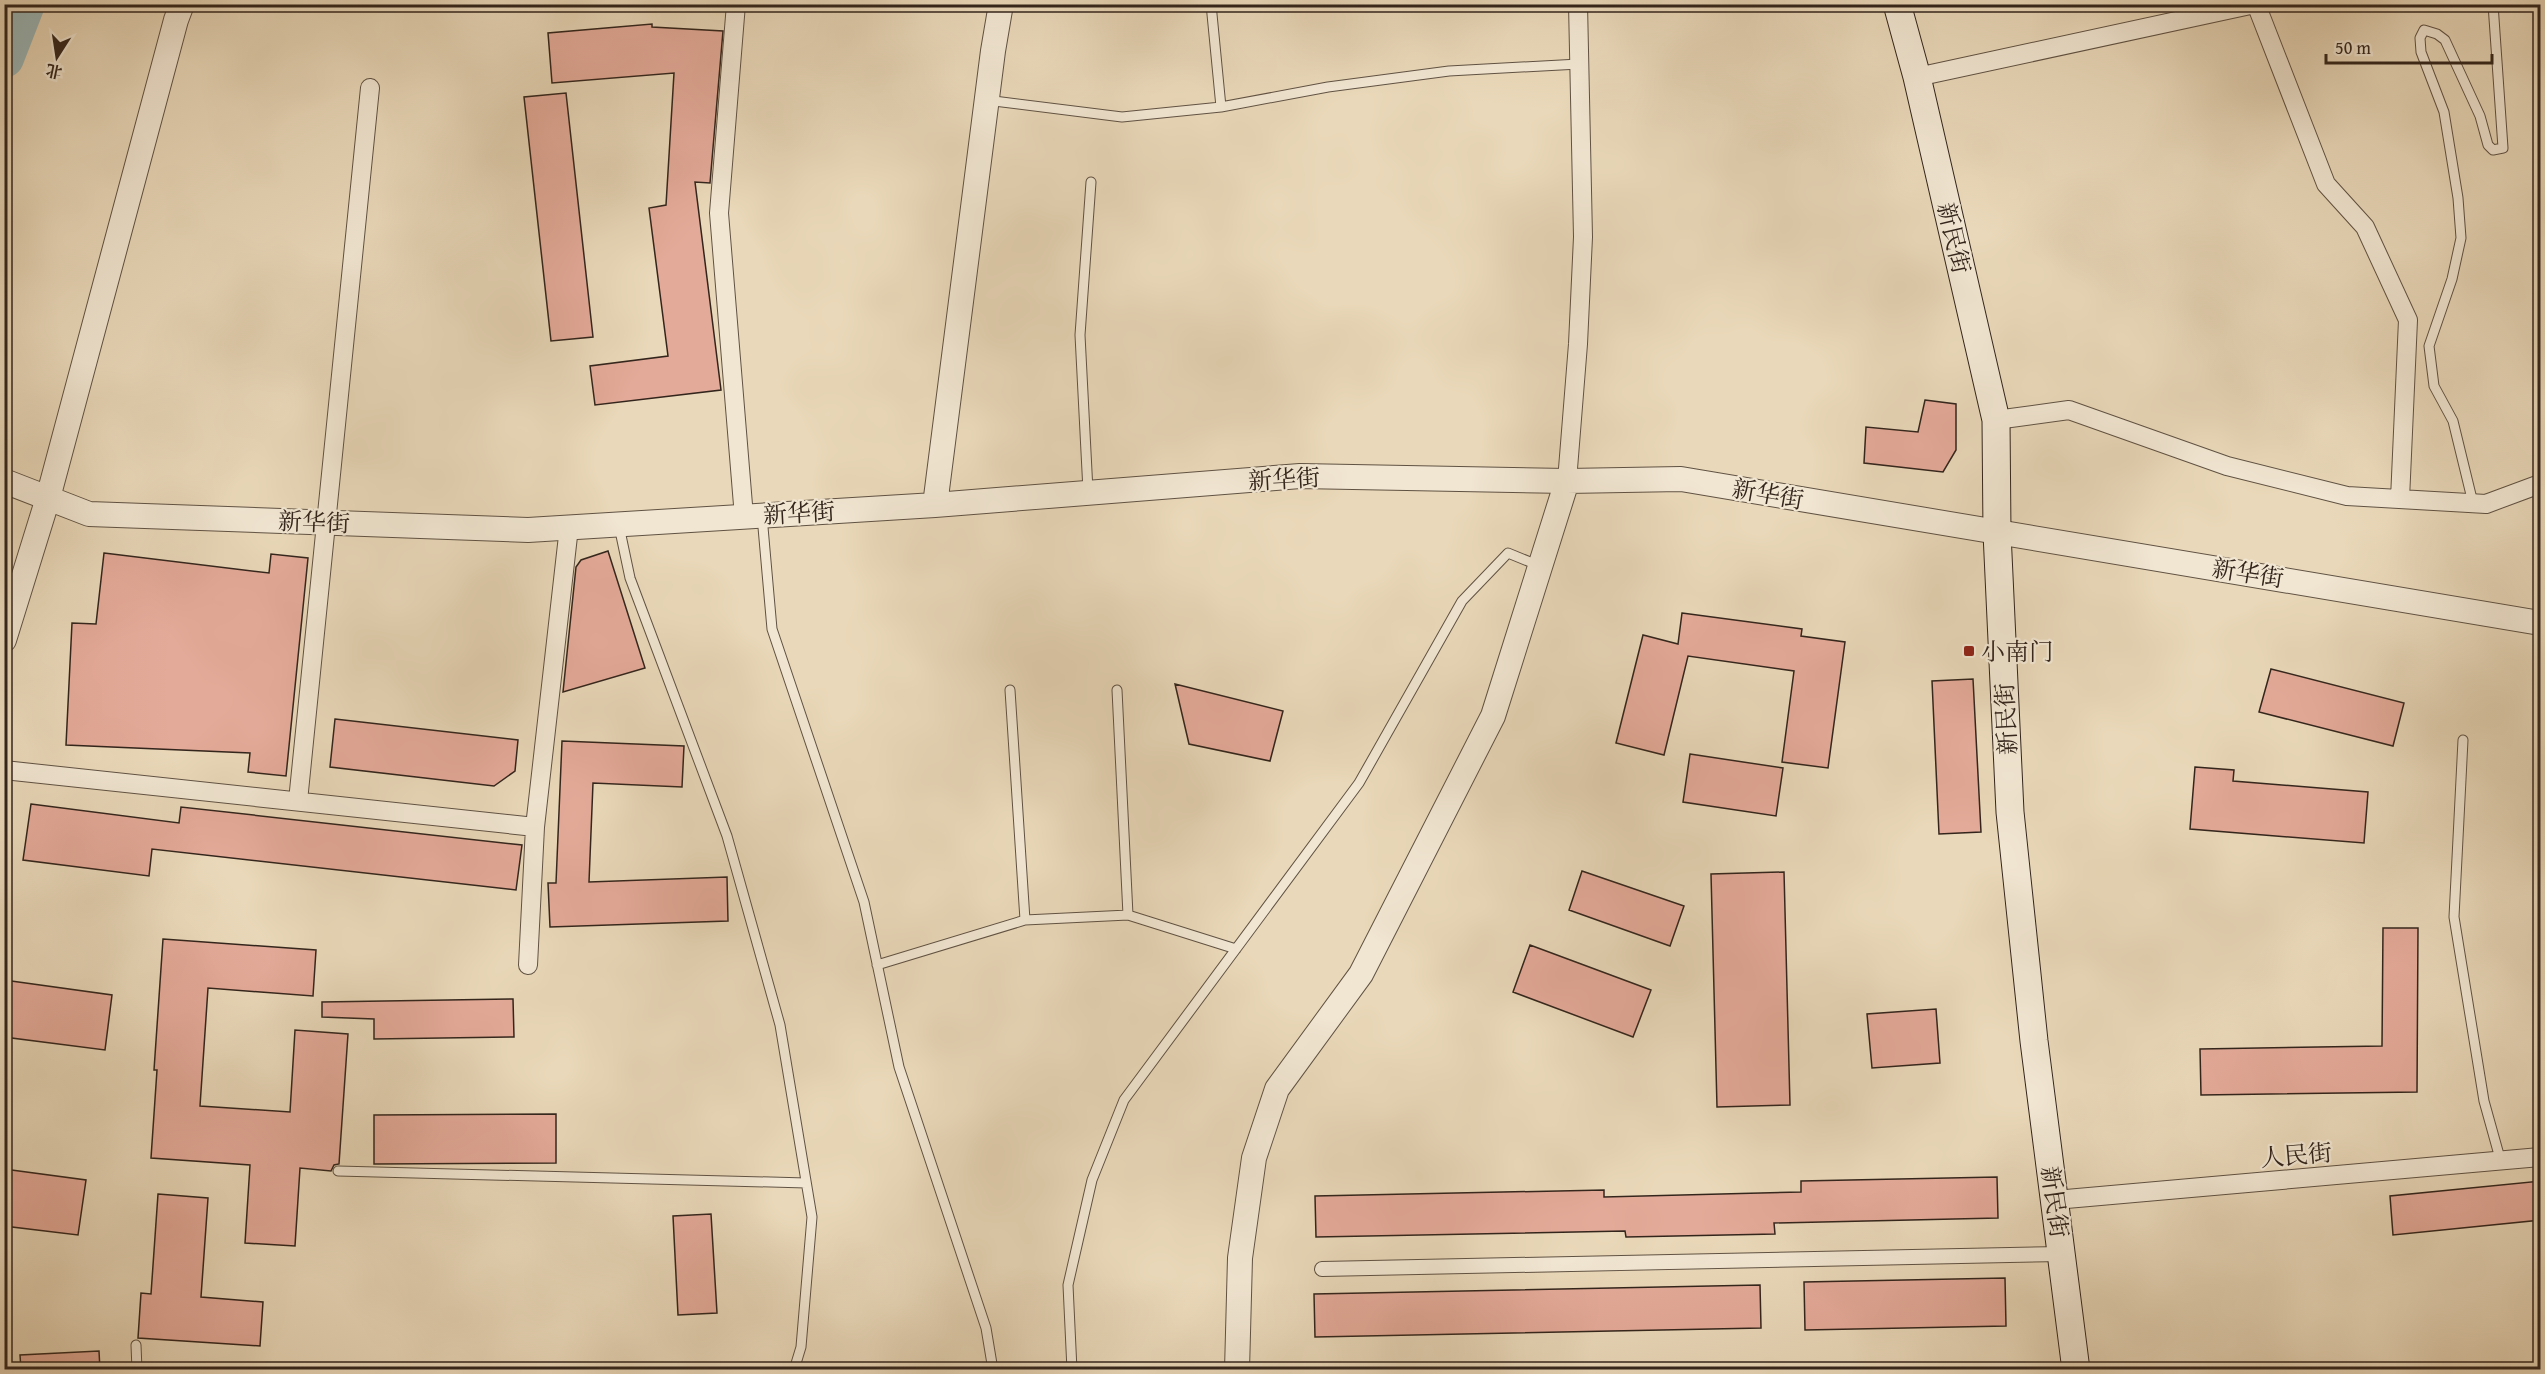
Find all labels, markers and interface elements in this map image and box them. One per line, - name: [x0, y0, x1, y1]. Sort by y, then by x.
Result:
- north arrow: [27, 27, 87, 87]
- scale bar: [2326, 27, 2492, 65]
- text: 50 m: [2335, 34, 2371, 61]
- text: 北: [44, 58, 64, 85]
- street label: 新民街: [1929, 199, 1979, 277]
- street label: 新华街: [1247, 460, 1321, 498]
- street label: 新华街: [1730, 471, 1806, 517]
- street label: 新华街: [762, 494, 836, 532]
- street label: 新华街: [277, 503, 351, 541]
- street label: 新华街: [2210, 550, 2286, 596]
- place label: 小南门: [1981, 634, 2053, 669]
- marker: 小南门: [1962, 644, 1976, 658]
- street label: 新民街: [1987, 682, 2025, 756]
- street label: 人民街: [2259, 1134, 2333, 1176]
- street label: 新民街: [2033, 1164, 2077, 1240]

